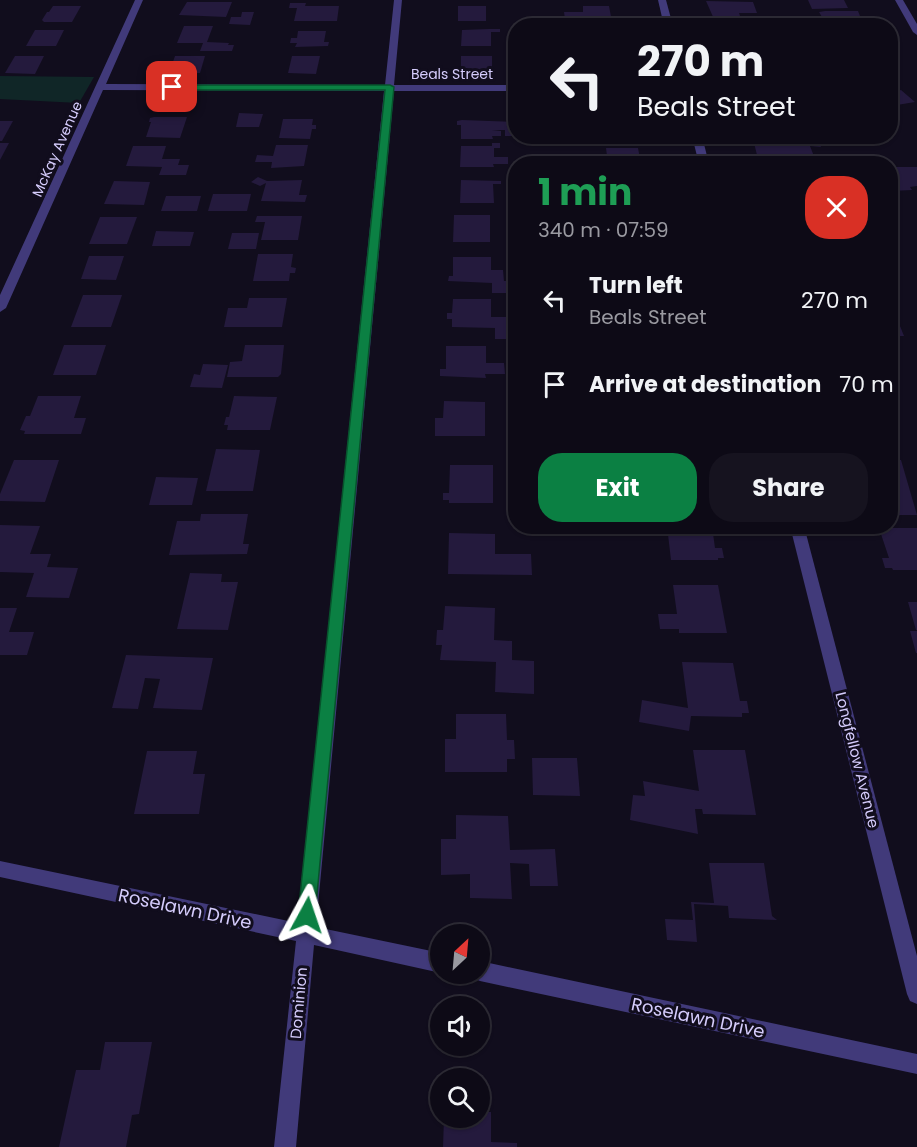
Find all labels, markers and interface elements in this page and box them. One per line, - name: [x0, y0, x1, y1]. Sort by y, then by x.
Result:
- text: 270 m: [637, 32, 764, 91]
- icon: left: [538, 42, 616, 120]
- pin: [146, 61, 197, 112]
- street label: Beals Street: [411, 64, 493, 84]
- icon: arrive: [155, 70, 188, 103]
- text: Beals Street: [637, 88, 796, 125]
- street label: McKay Avenue: [27, 98, 87, 200]
- text: 1 min: [538, 167, 632, 218]
- button: close: [805, 176, 868, 239]
- text: 340 m · 07:59: [538, 216, 669, 244]
- text: Turn left: [589, 270, 683, 301]
- icon: left: [538, 284, 571, 317]
- text: 270 m: [801, 285, 868, 316]
- text: Beals Street: [589, 303, 706, 331]
- icon: arrive: [538, 368, 571, 401]
- text: Arrive at destination: [589, 369, 821, 400]
- text: 70 m: [839, 369, 894, 400]
- button: Exit: [538, 453, 697, 522]
- button: Share: [709, 453, 868, 522]
- street label: Longfellow Avenue: [830, 690, 885, 830]
- street label: Roselawn Drive: [116, 882, 254, 935]
- position arrow: [275, 883, 339, 947]
- north arrow: [430, 924, 490, 984]
- map controls: [430, 924, 490, 1128]
- street label: Dominion: [285, 966, 312, 1040]
- street label: Roselawn Drive: [629, 991, 767, 1044]
- button: sound: [430, 996, 490, 1056]
- button: search: [430, 1068, 490, 1128]

